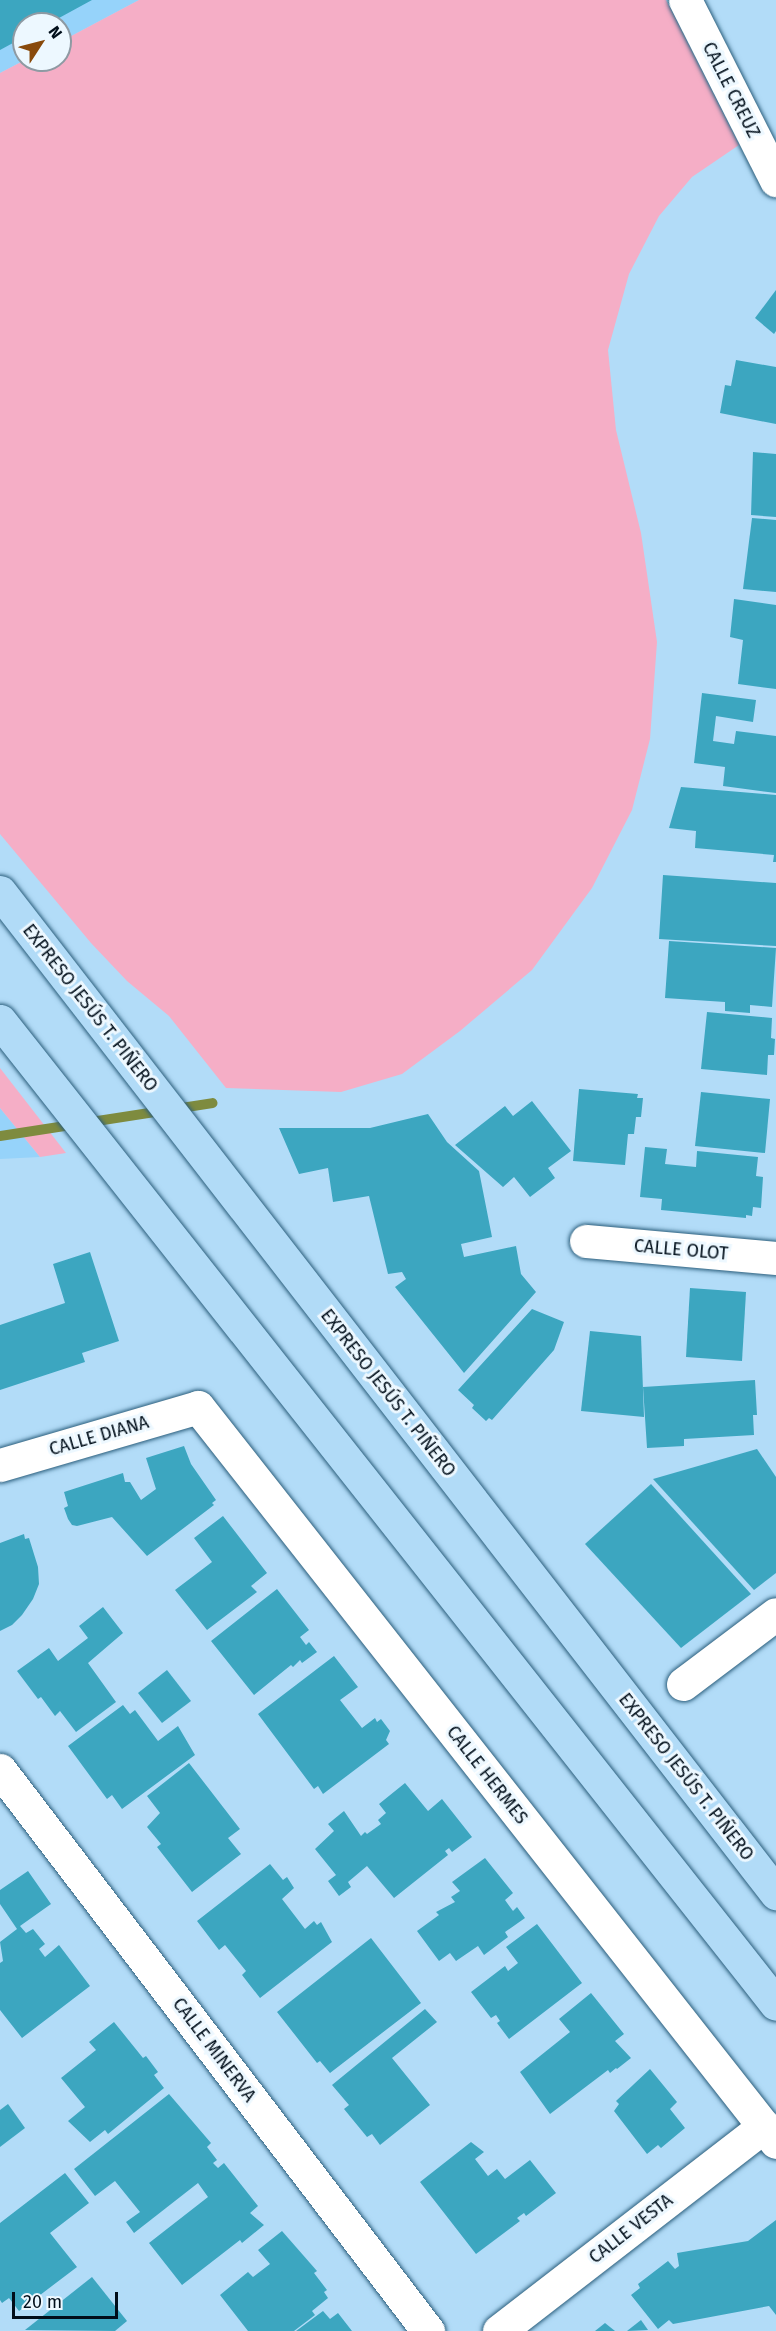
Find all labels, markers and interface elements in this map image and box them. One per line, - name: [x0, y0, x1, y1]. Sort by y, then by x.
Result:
- north arrow: [12, 12, 72, 72]
- text: N: [45, 22, 66, 42]
- street label: CALLE CREUZ: [698, 39, 764, 141]
- street label: EXPRESO JESÚS T. PIÑERO: [18, 920, 162, 1096]
- street label: CALLE OLOT: [633, 1235, 729, 1265]
- street label: EXPRESO JESÚS T. PIÑERO: [316, 1305, 460, 1481]
- street label: CALLE DIANA: [47, 1411, 151, 1461]
- street label: EXPRESO JESÚS T. PIÑERO: [614, 1689, 758, 1865]
- street label: CALLE HERMES: [442, 1722, 532, 1828]
- street label: CALLE MINERVA: [168, 1994, 260, 2106]
- street label: CALLE VESTA: [585, 2190, 677, 2268]
- scale bar: [15, 2280, 122, 2318]
- text: 20 m: [23, 2291, 62, 2313]

